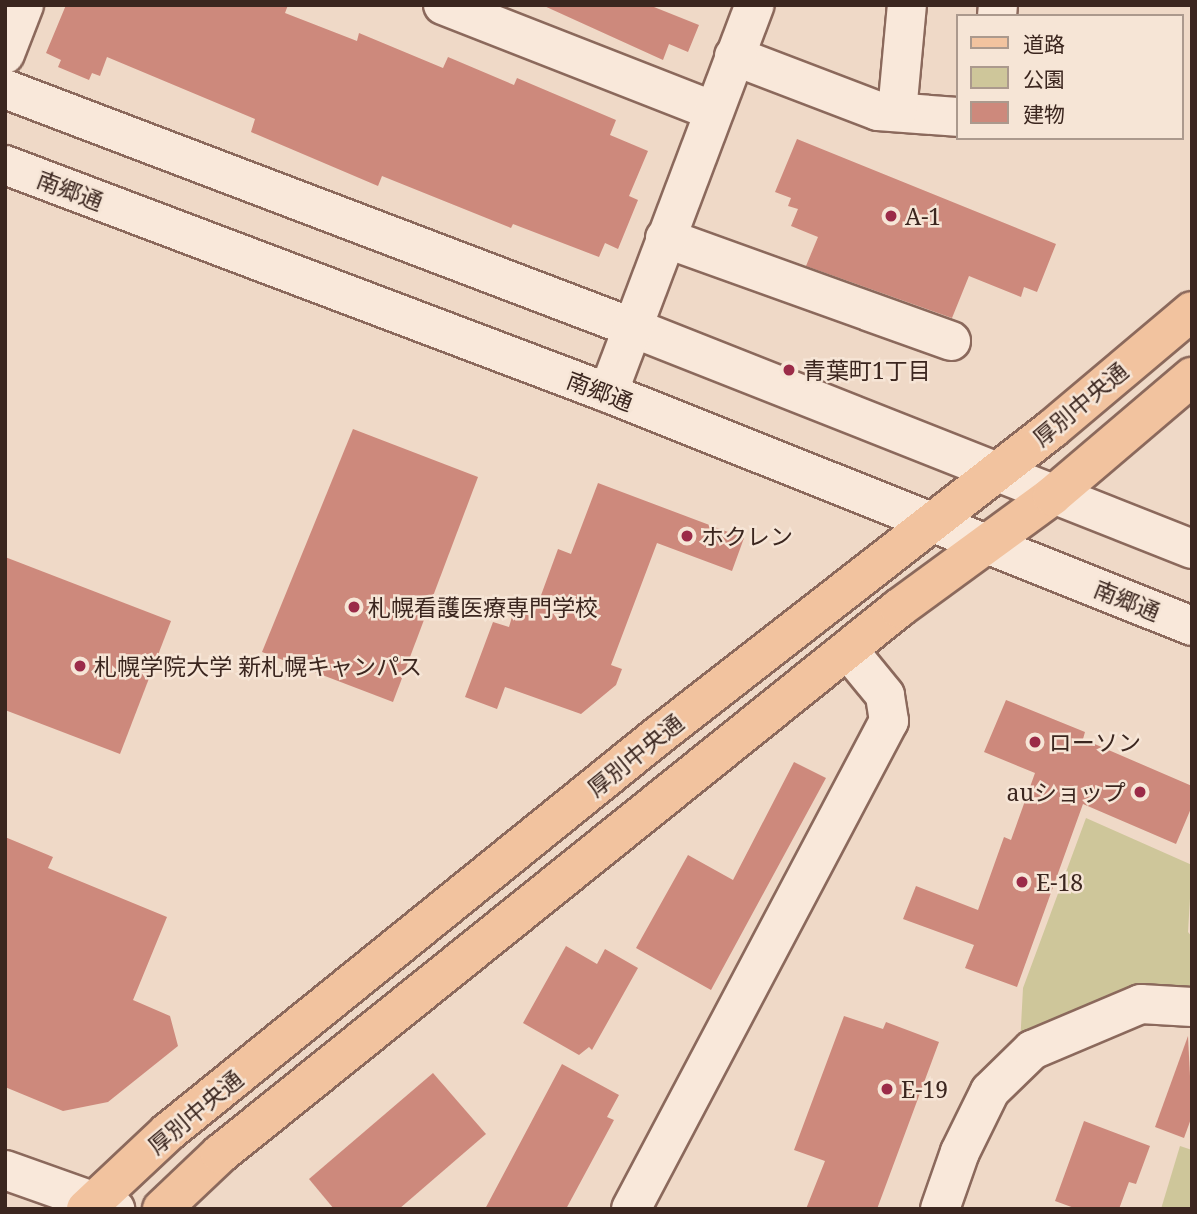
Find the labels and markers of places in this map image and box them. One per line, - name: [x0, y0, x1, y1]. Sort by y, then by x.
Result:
- place label: A-1: [905, 202, 941, 230]
- marker: A-1: [883, 208, 899, 224]
- place label: 青葉町1丁目: [803, 356, 931, 384]
- marker: 青葉町1丁目: [781, 362, 797, 378]
- place label: ホクレン: [701, 522, 793, 550]
- marker: ホクレン: [679, 528, 695, 544]
- place label: 札幌看護医療専門学校: [368, 593, 598, 621]
- marker: 札幌看護医療専門学校: [346, 599, 362, 615]
- place label: 札幌学院大学 新札幌キャンパス: [94, 652, 422, 680]
- marker: 札幌学院大学 新札幌キャンパス: [72, 658, 88, 674]
- place label: ローソン: [1049, 728, 1141, 756]
- marker: ローソン: [1027, 734, 1043, 750]
- place label: auショップ: [1006, 778, 1126, 806]
- marker: auショップ: [1132, 784, 1148, 800]
- place label: E-18: [1036, 868, 1083, 896]
- marker: E-18: [1014, 874, 1030, 890]
- place label: E-19: [901, 1075, 948, 1103]
- marker: E-19: [879, 1081, 895, 1097]

